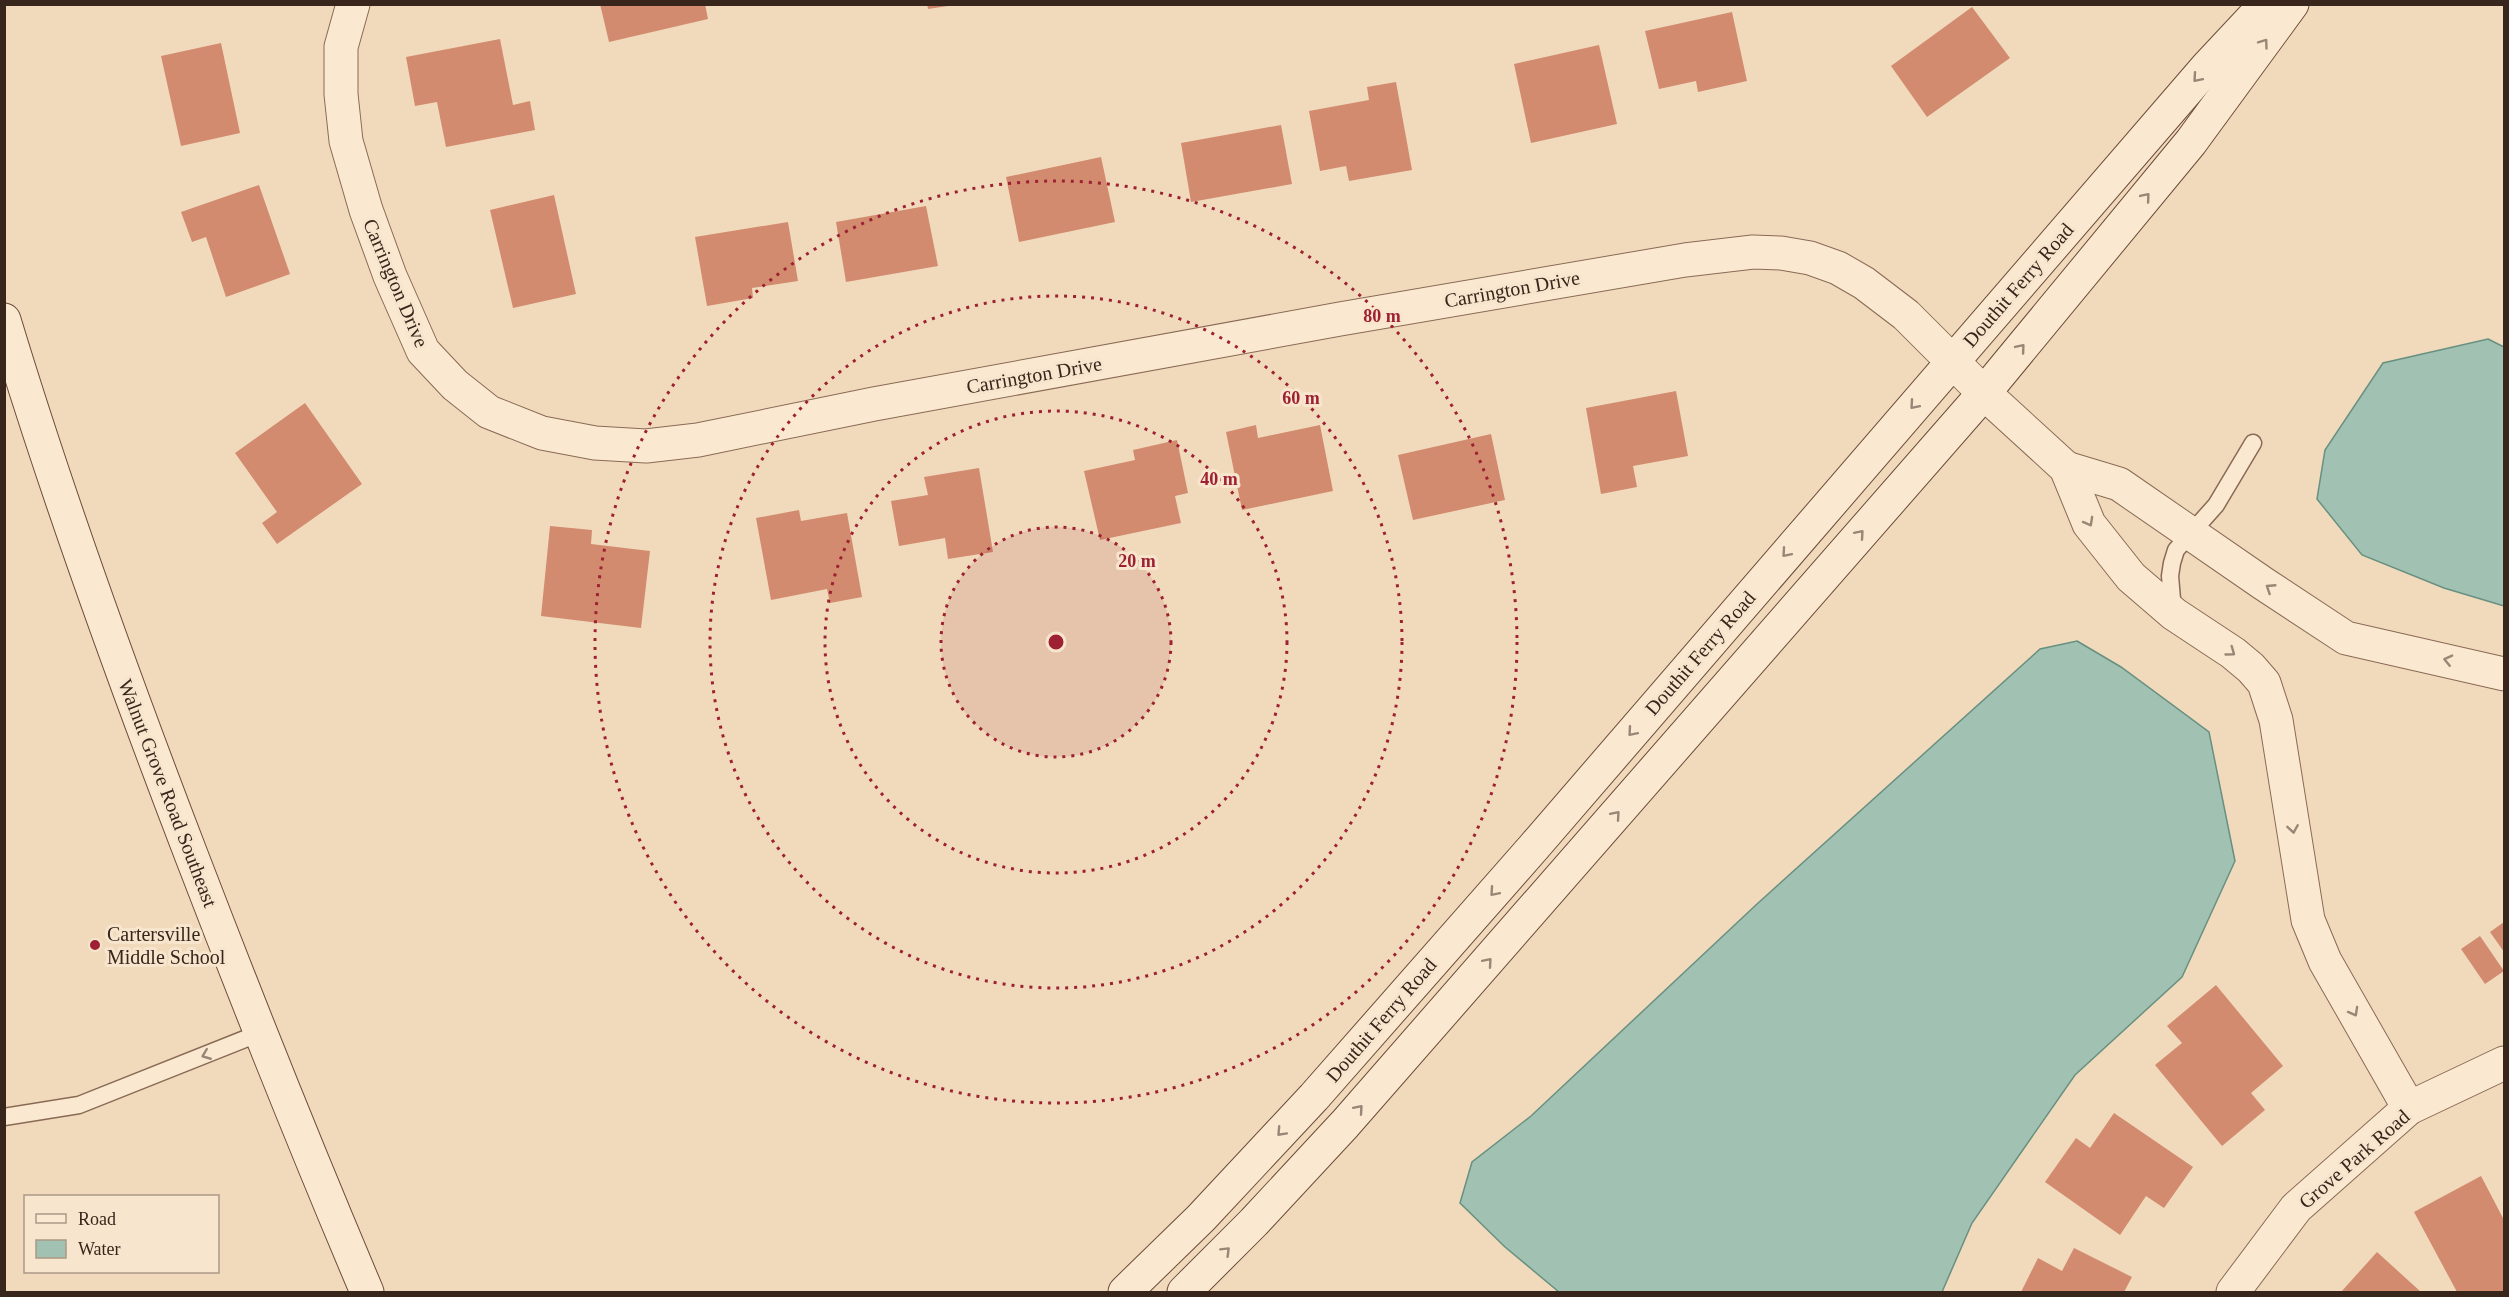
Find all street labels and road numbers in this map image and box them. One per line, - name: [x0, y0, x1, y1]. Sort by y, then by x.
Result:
- street label: Carrington Drive: [358, 216, 433, 351]
- street label: Douthit Ferry Road: [1958, 219, 2078, 352]
- street label: Carrington Drive: [1443, 266, 1582, 313]
- street label: Carrington Drive: [965, 352, 1104, 399]
- street label: Douthit Ferry Road: [1640, 587, 1760, 720]
- street label: Walnut Grove Road Southeast: [114, 676, 222, 910]
- street label: Douthit Ferry Road: [1321, 954, 1441, 1087]
- street label: Grove Park Road: [2294, 1105, 2414, 1213]

